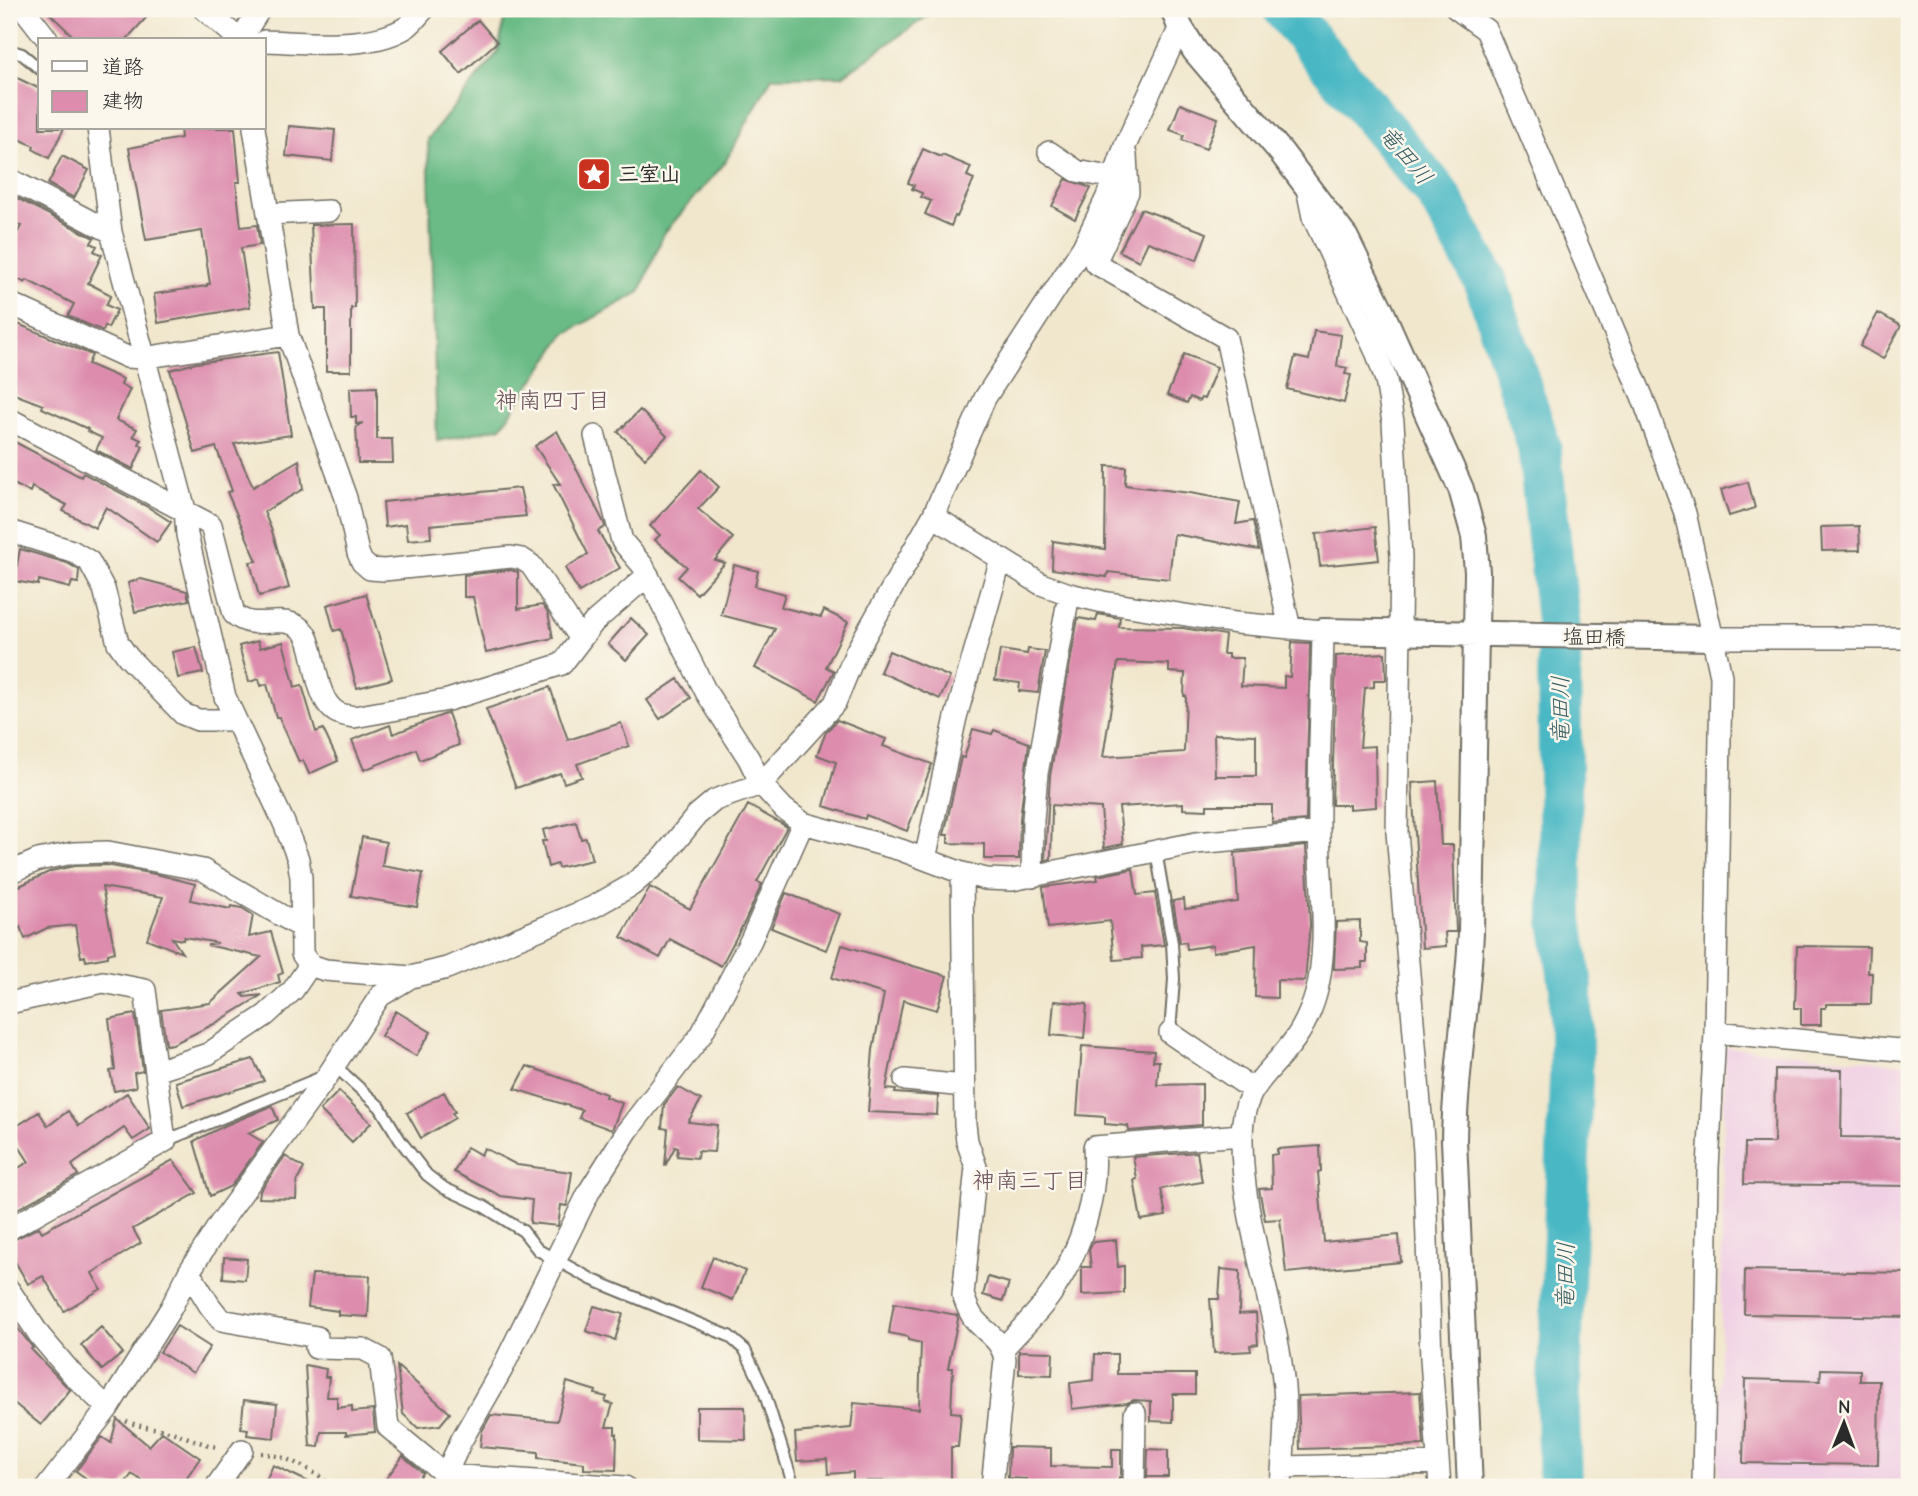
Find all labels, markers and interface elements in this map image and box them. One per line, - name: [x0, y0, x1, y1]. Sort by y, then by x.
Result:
- legend: [38, 38, 266, 130]
- text: 道路: [102, 55, 144, 79]
- text: 建物: [102, 89, 144, 113]
- water label: 竜田川: [1373, 120, 1438, 190]
- place icon: 三室山: [575, 155, 613, 193]
- place label: 三室山: [618, 162, 681, 186]
- district label: 神南四丁目: [496, 387, 611, 414]
- street label: 塩田橋: [1562, 624, 1626, 650]
- water label: 竜田川: [1547, 676, 1574, 745]
- district label: 神南三丁目: [973, 1167, 1088, 1194]
- water label: 竜田川: [1551, 1241, 1580, 1311]
- north arrow: [1810, 1388, 1880, 1458]
- text: N: [1838, 1396, 1851, 1418]

